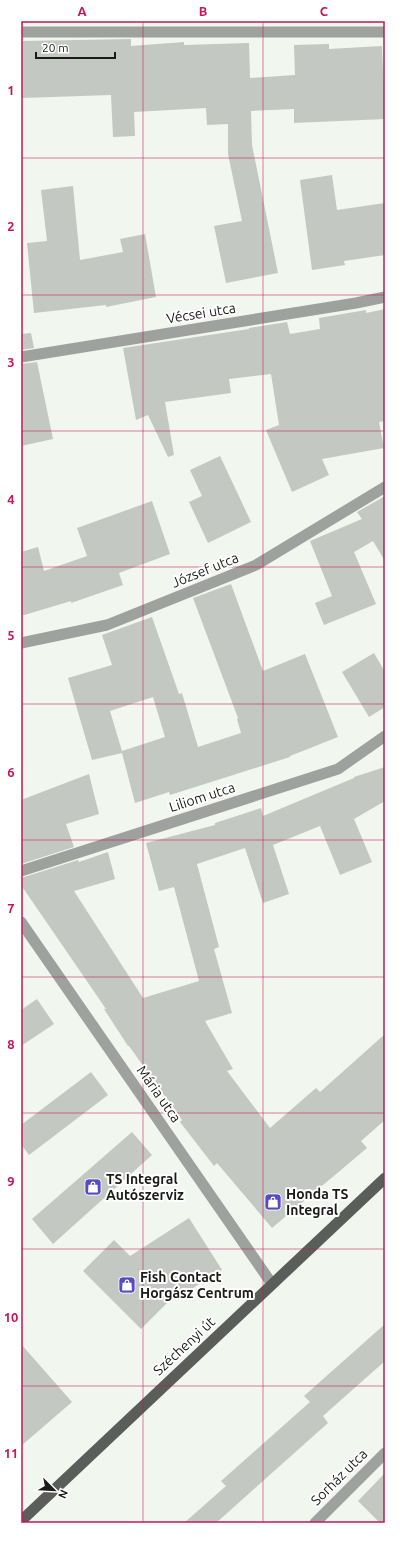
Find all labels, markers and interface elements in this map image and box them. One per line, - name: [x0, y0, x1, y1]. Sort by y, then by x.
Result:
- text: A: [77, 4, 87, 18]
- text: B: [199, 4, 208, 18]
- text: C: [320, 4, 329, 18]
- scale bar: [36, 34, 115, 60]
- text: 20 m: [42, 41, 69, 54]
- text: 1: [7, 83, 15, 97]
- text: 2: [7, 219, 15, 233]
- street label: Vécsei utca: [165, 300, 237, 326]
- text: 3: [7, 355, 15, 369]
- text: 4: [7, 492, 15, 506]
- street label: József utca: [169, 549, 241, 591]
- text: 5: [7, 628, 15, 642]
- text: 6: [7, 765, 15, 779]
- street label: Liliom utca: [167, 779, 237, 815]
- text: 7: [7, 901, 15, 915]
- text: 8: [7, 1037, 15, 1051]
- street label: Mária utca: [134, 1063, 184, 1125]
- place label: TS Integral Autószerviz: [106, 1171, 184, 1203]
- text: 9: [7, 1174, 15, 1188]
- shop icon: TS Integral Autószerviz: [83, 1177, 103, 1197]
- place label: Honda TS Integral: [286, 1186, 348, 1218]
- shop icon: Honda TS Integral: [263, 1192, 283, 1212]
- place label: Fish Contact Horgász Centrum: [140, 1269, 254, 1301]
- shop icon: Fish Contact Horgász Centrum: [117, 1275, 137, 1295]
- text: 10: [4, 1310, 18, 1324]
- street label: Széchenyi út: [150, 1313, 218, 1379]
- text: 11: [4, 1446, 18, 1460]
- street label: Sorház utca: [308, 1446, 370, 1508]
- north arrow: [34, 1470, 74, 1510]
- text: N: [56, 1488, 70, 1500]

